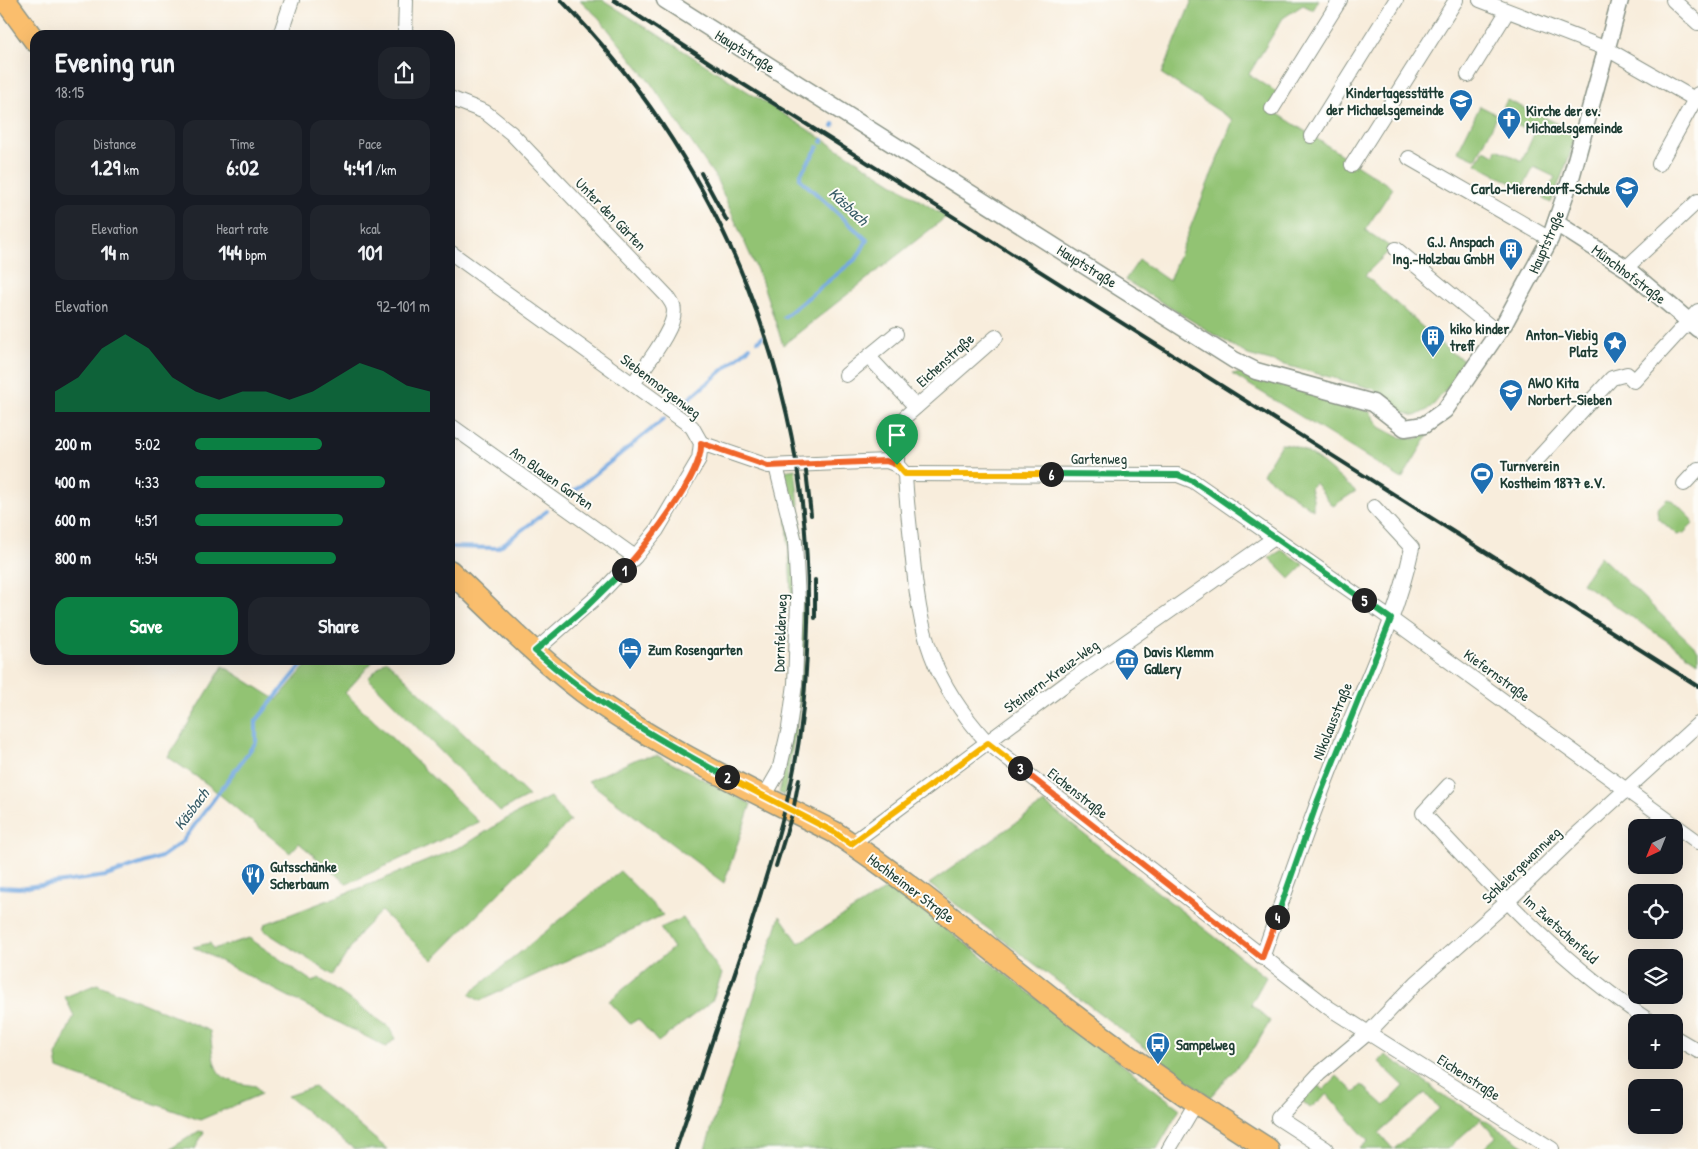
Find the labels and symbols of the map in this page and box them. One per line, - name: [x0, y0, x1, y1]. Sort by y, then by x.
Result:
- street label: Hauptstraße: [711, 24, 779, 78]
- place label: Kindertagesstätte der Michaelsgemeinde: [1326, 82, 1444, 121]
- school or university icon: Kindertagesstätte der Michaelsgemeinde: [1448, 88, 1474, 122]
- place label: Kirche der ev. Michaelsgemeinde: [1526, 100, 1623, 139]
- church icon: Kirche der ev. Michaelsgemeinde: [1496, 106, 1522, 140]
- street label: Unter den Gärten: [571, 173, 651, 255]
- school or university icon: Carlo-Mierendorff-Schule: [1614, 175, 1640, 209]
- place label: Carlo-Mierendorff-Schule: [1471, 178, 1610, 199]
- water label: Käsbach: [824, 182, 874, 231]
- street label: Hauptstraße: [1523, 207, 1569, 277]
- place label: G.J. Anspach Ing.-Holzbau GmbH: [1392, 231, 1495, 270]
- building icon: G.J. Anspach Ing.-Holzbau GmbH: [1498, 237, 1524, 271]
- street label: Hauptstraße: [1053, 239, 1121, 293]
- street label: Münchhofstraße: [1588, 239, 1670, 309]
- place label: kiko kinder treff: [1449, 318, 1509, 356]
- building icon: kiko kinder treff: [1420, 324, 1446, 358]
- place label: Anton-Viebig Platz: [1526, 324, 1599, 362]
- street label: Eichenstraße: [911, 328, 979, 392]
- place icon: Anton-Viebig Platz: [1602, 330, 1628, 364]
- street label: Siebenmorgenweg: [616, 349, 706, 424]
- place label: AWO Kita Norbert-Sieben: [1528, 372, 1612, 410]
- school or university icon: AWO Kita Norbert-Sieben: [1498, 378, 1524, 412]
- pin: [876, 414, 918, 465]
- street label: Am Blauen Garten: [506, 441, 598, 515]
- street label: Gartenweg: [1071, 448, 1128, 469]
- place label: Turnverein Kostheim 1877 e.V.: [1499, 455, 1605, 493]
- sports icon: Turnverein Kostheim 1877 e.V.: [1469, 461, 1495, 495]
- pin: 6: [1038, 462, 1064, 486]
- pin: 1: [612, 558, 636, 582]
- pin: 5: [1352, 588, 1376, 612]
- street label: Dornfelderweg: [768, 593, 792, 672]
- street label: Steinern-Kreuz-Weg: [999, 634, 1103, 718]
- hotel icon: Zum Rosengarten: [617, 636, 643, 670]
- place label: Zum Rosengarten: [648, 639, 743, 661]
- place label: Davis Klemm Gallery: [1144, 641, 1214, 680]
- street label: Kiefernstraße: [1459, 644, 1535, 706]
- museum icon: Davis Klemm Gallery: [1114, 647, 1140, 681]
- street label: Nikolausstraße: [1307, 679, 1357, 763]
- pin: 3: [1008, 756, 1032, 780]
- street label: Eichenstraße: [1043, 763, 1113, 823]
- pin: 2: [714, 764, 740, 790]
- water label: Käsbach: [168, 783, 215, 834]
- north arrow: [1628, 819, 1682, 874]
- street label: Schleiergewannweg: [1477, 822, 1565, 908]
- street label: Hochheimer Straße: [863, 848, 959, 928]
- place label: Gutsschänke Scherbaum: [270, 856, 337, 894]
- restaurant icon: Gutsschänke Scherbaum: [240, 862, 266, 896]
- street label: Im Zwetschenfeld: [1519, 890, 1603, 969]
- pin: 4: [1264, 904, 1290, 930]
- bus stop icon: Sampelweg: [1145, 1031, 1171, 1065]
- place label: Sampelweg: [1176, 1034, 1235, 1056]
- street label: Eichenstraße: [1433, 1049, 1505, 1105]

